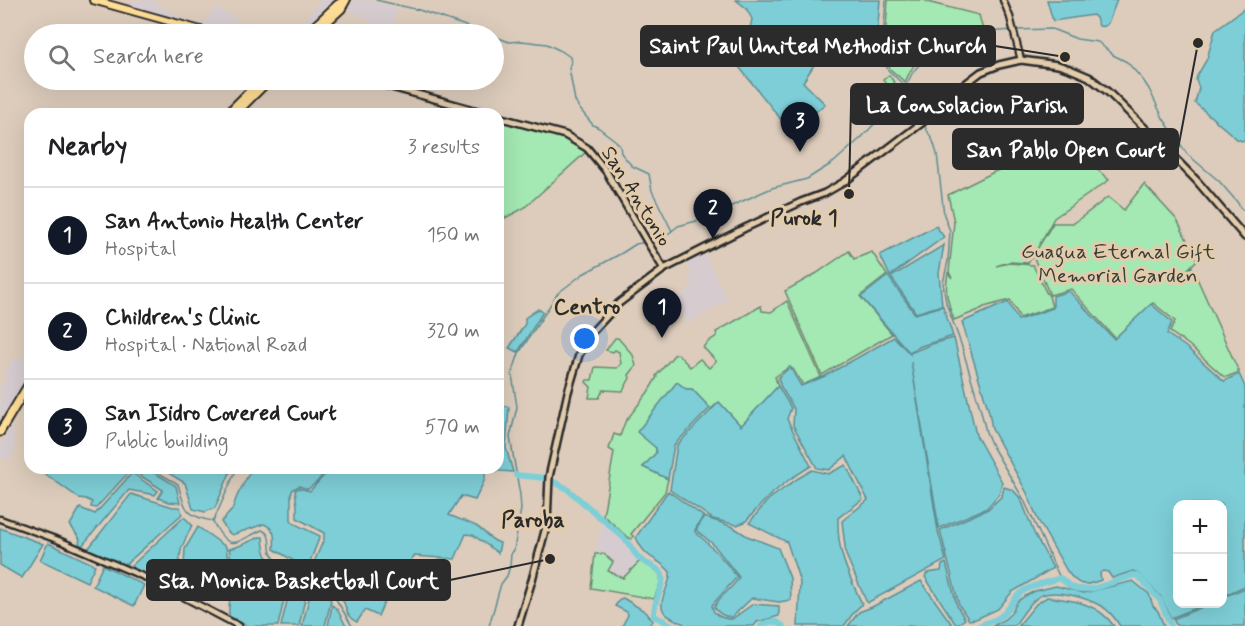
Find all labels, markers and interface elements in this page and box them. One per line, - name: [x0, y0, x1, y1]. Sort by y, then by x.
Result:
- search box: [24, 24, 504, 90]
- callout: Saint Paul United Methodist Church: [641, 26, 995, 66]
- text: Saint Paul United Methodist Church: [649, 33, 987, 61]
- icon: search: [45, 41, 78, 74]
- text: Search here: [93, 43, 204, 71]
- callout: La Consolacion Parish: [851, 84, 1083, 124]
- text: La Consolacion Parish: [866, 92, 1068, 120]
- pin: 3: [780, 102, 820, 152]
- callout: San Pablo Open Court: [953, 129, 1178, 169]
- text: Nearby: [48, 130, 127, 164]
- text: 3 results: [408, 134, 480, 161]
- text: San Pablo Open Court: [967, 137, 1165, 165]
- street label: San Antonio: [594, 141, 678, 252]
- pin: 2: [694, 190, 732, 239]
- district label: Purok 1: [770, 205, 838, 233]
- text: San Antonio Health Center: [105, 208, 364, 236]
- text: 1: [63, 222, 72, 249]
- text: 150 m: [427, 222, 480, 249]
- text: Hospital: [105, 236, 176, 263]
- park label: Guagua Eternal Gift Memorial Garden: [1021, 238, 1216, 290]
- pin: 1: [642, 288, 682, 338]
- district label: Centro: [554, 294, 621, 322]
- text: Children's Clinic: [105, 304, 260, 332]
- text: 2: [63, 318, 72, 345]
- text: 320 m: [427, 318, 480, 345]
- your location: [570, 324, 599, 353]
- text: Hospital · National Road: [105, 332, 307, 359]
- text: San Isidro Covered Court: [105, 400, 337, 428]
- text: 3: [63, 414, 72, 441]
- text: 570 m: [425, 414, 480, 441]
- text: Public building: [105, 428, 228, 455]
- map controls: [1173, 500, 1227, 608]
- button: +: [1173, 500, 1227, 554]
- district label: Paroba: [501, 507, 565, 535]
- button: −: [1173, 554, 1227, 608]
- callout: Sta. Monica Basketball Court: [147, 560, 450, 600]
- text: Sta. Monica Basketball Court: [159, 568, 440, 596]

